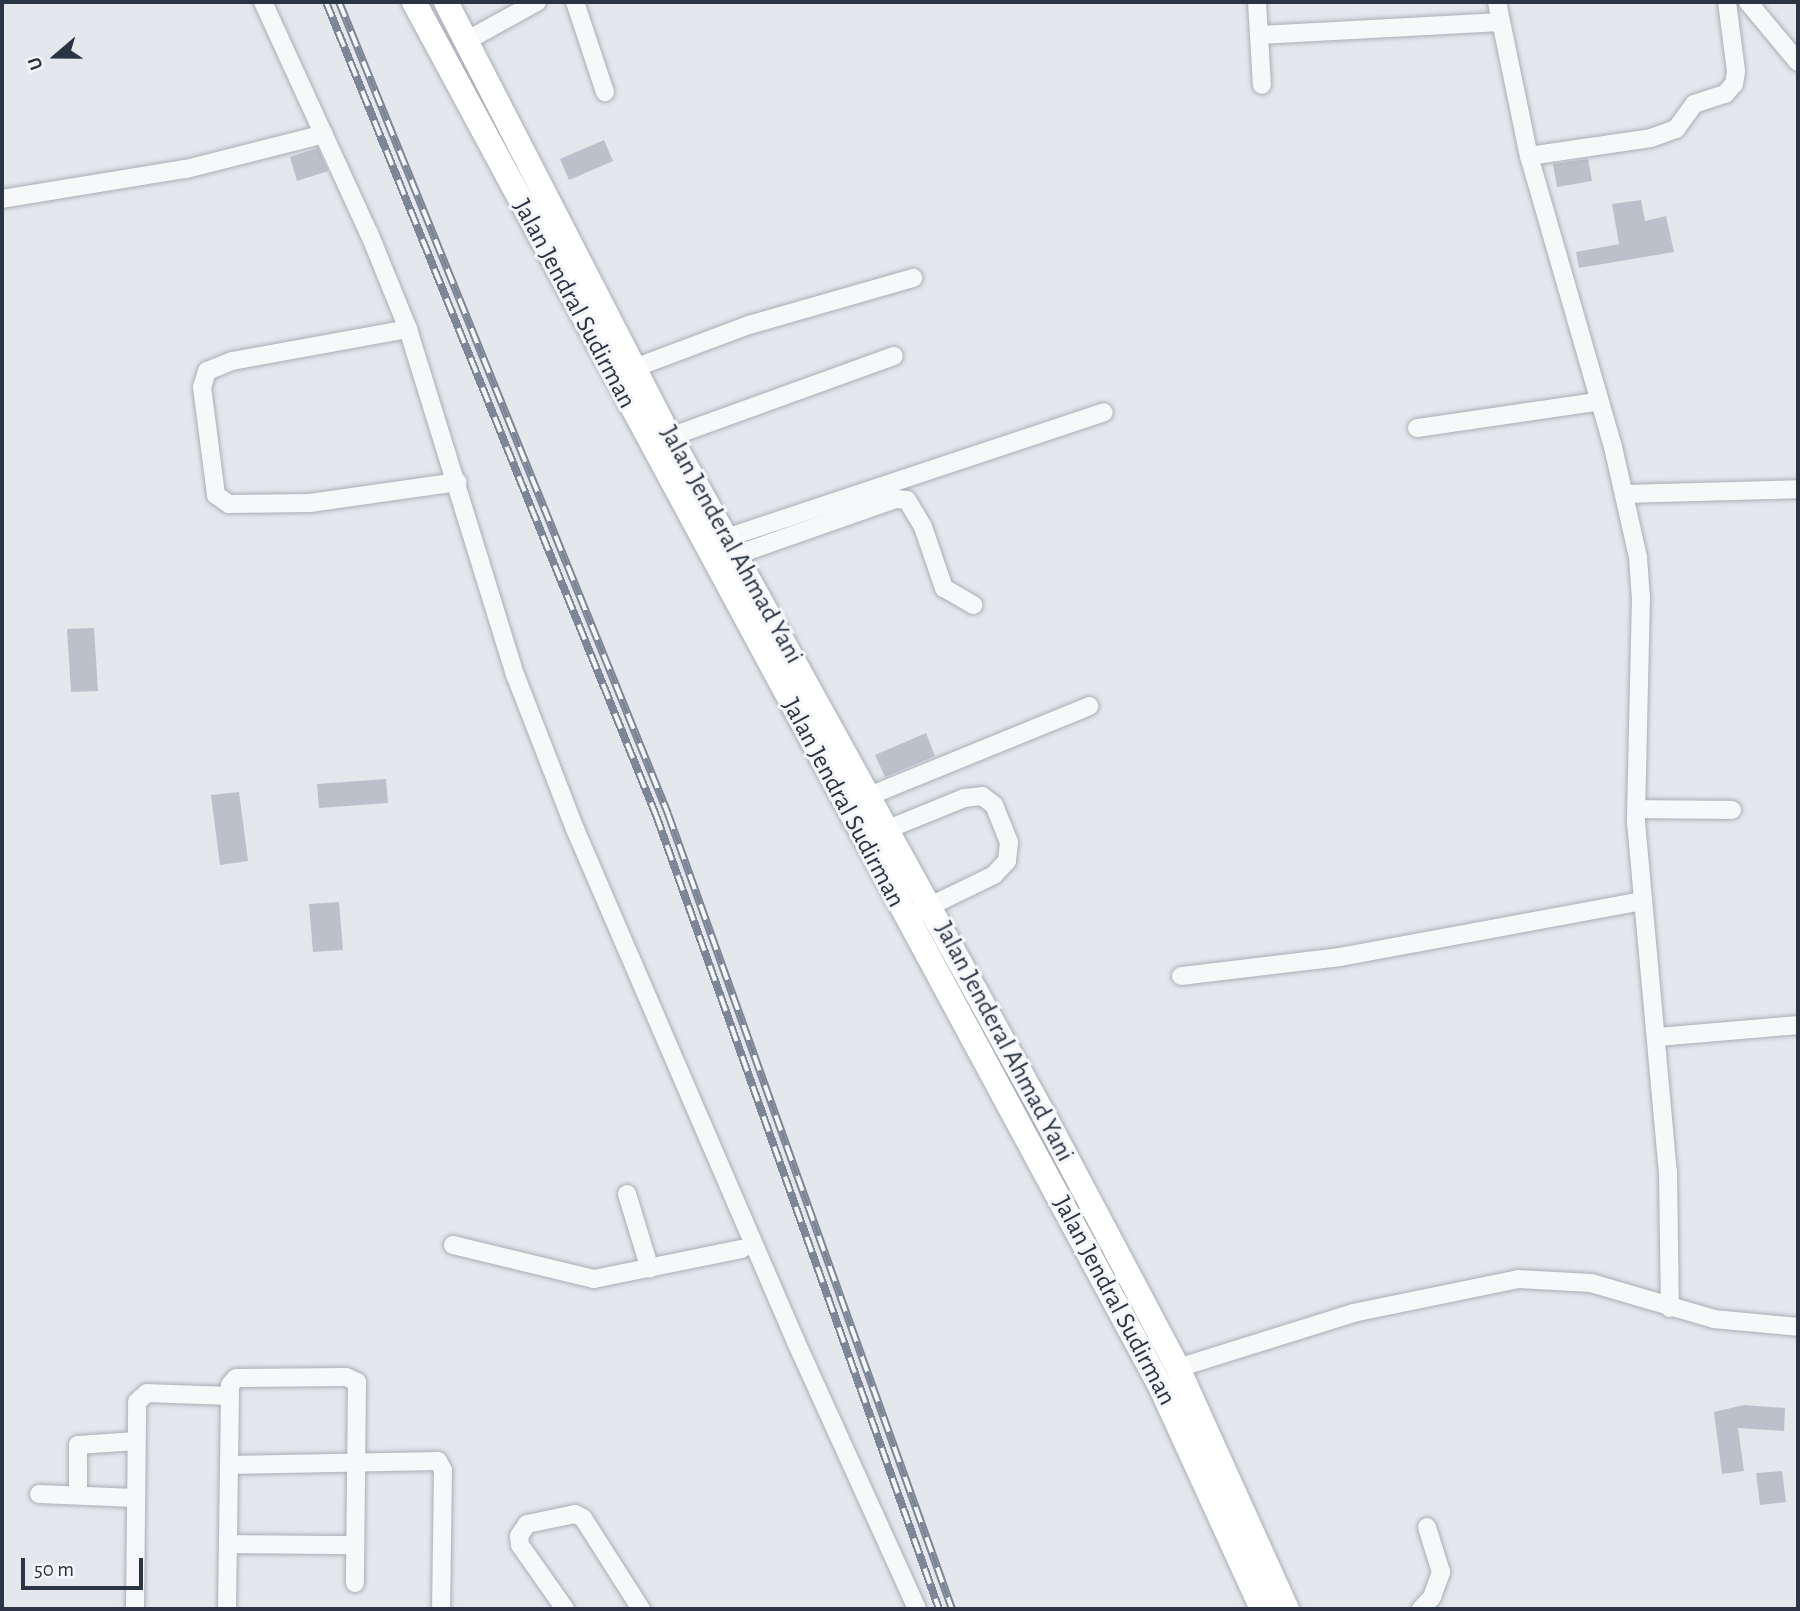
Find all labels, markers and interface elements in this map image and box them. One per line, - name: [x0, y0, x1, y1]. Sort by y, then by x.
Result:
- north arrow: [21, 21, 91, 91]
- text: U: [25, 54, 47, 72]
- street label: Jalan Jendral Sudirman: [506, 194, 642, 414]
- street label: Jalan Jenderal Ahmad Yani: [653, 421, 809, 669]
- street label: Jalan Jendral Sudirman: [775, 693, 911, 913]
- street label: Jalan Jenderal Ahmad Yani: [928, 917, 1080, 1167]
- street label: Jalan Jendral Sudirman: [1046, 1191, 1182, 1411]
- scale bar: [24, 1544, 147, 1588]
- text: 50 m: [34, 1559, 74, 1580]

